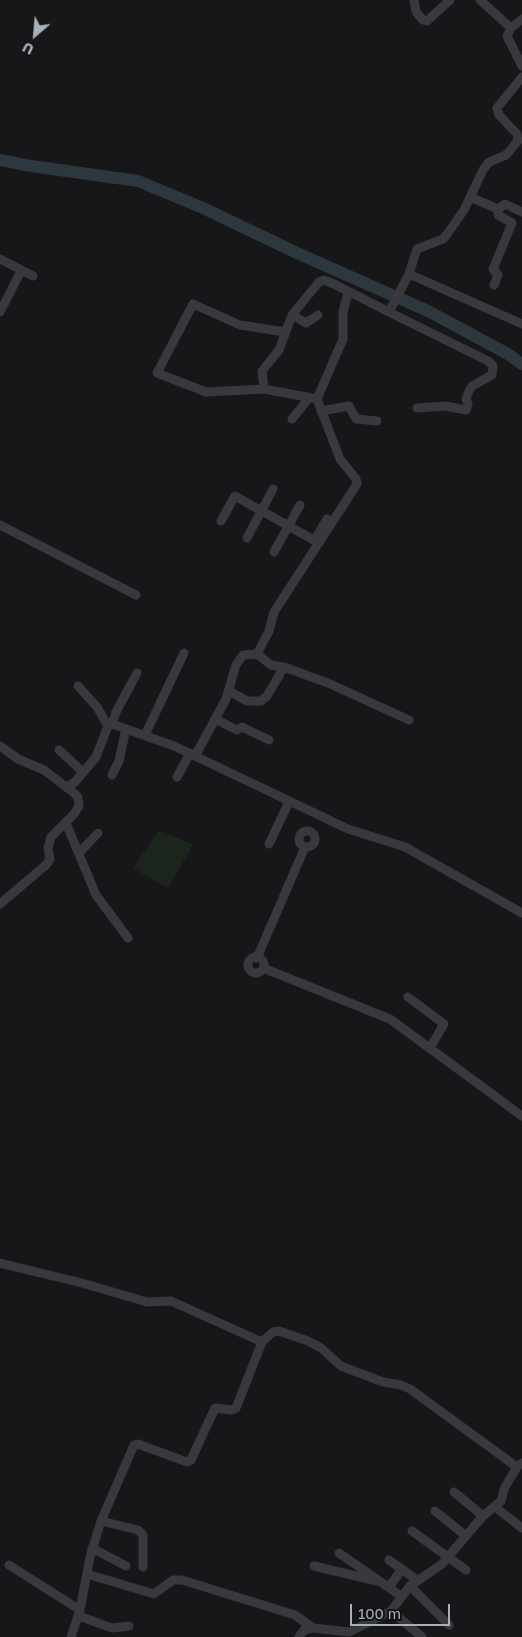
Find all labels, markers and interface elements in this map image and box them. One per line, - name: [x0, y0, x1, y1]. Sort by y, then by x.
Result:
- north arrow: [10, 10, 60, 60]
- text: U: [20, 39, 36, 59]
- scale bar: [352, 1594, 452, 1626]
- text: 100 m: [358, 1604, 401, 1622]

